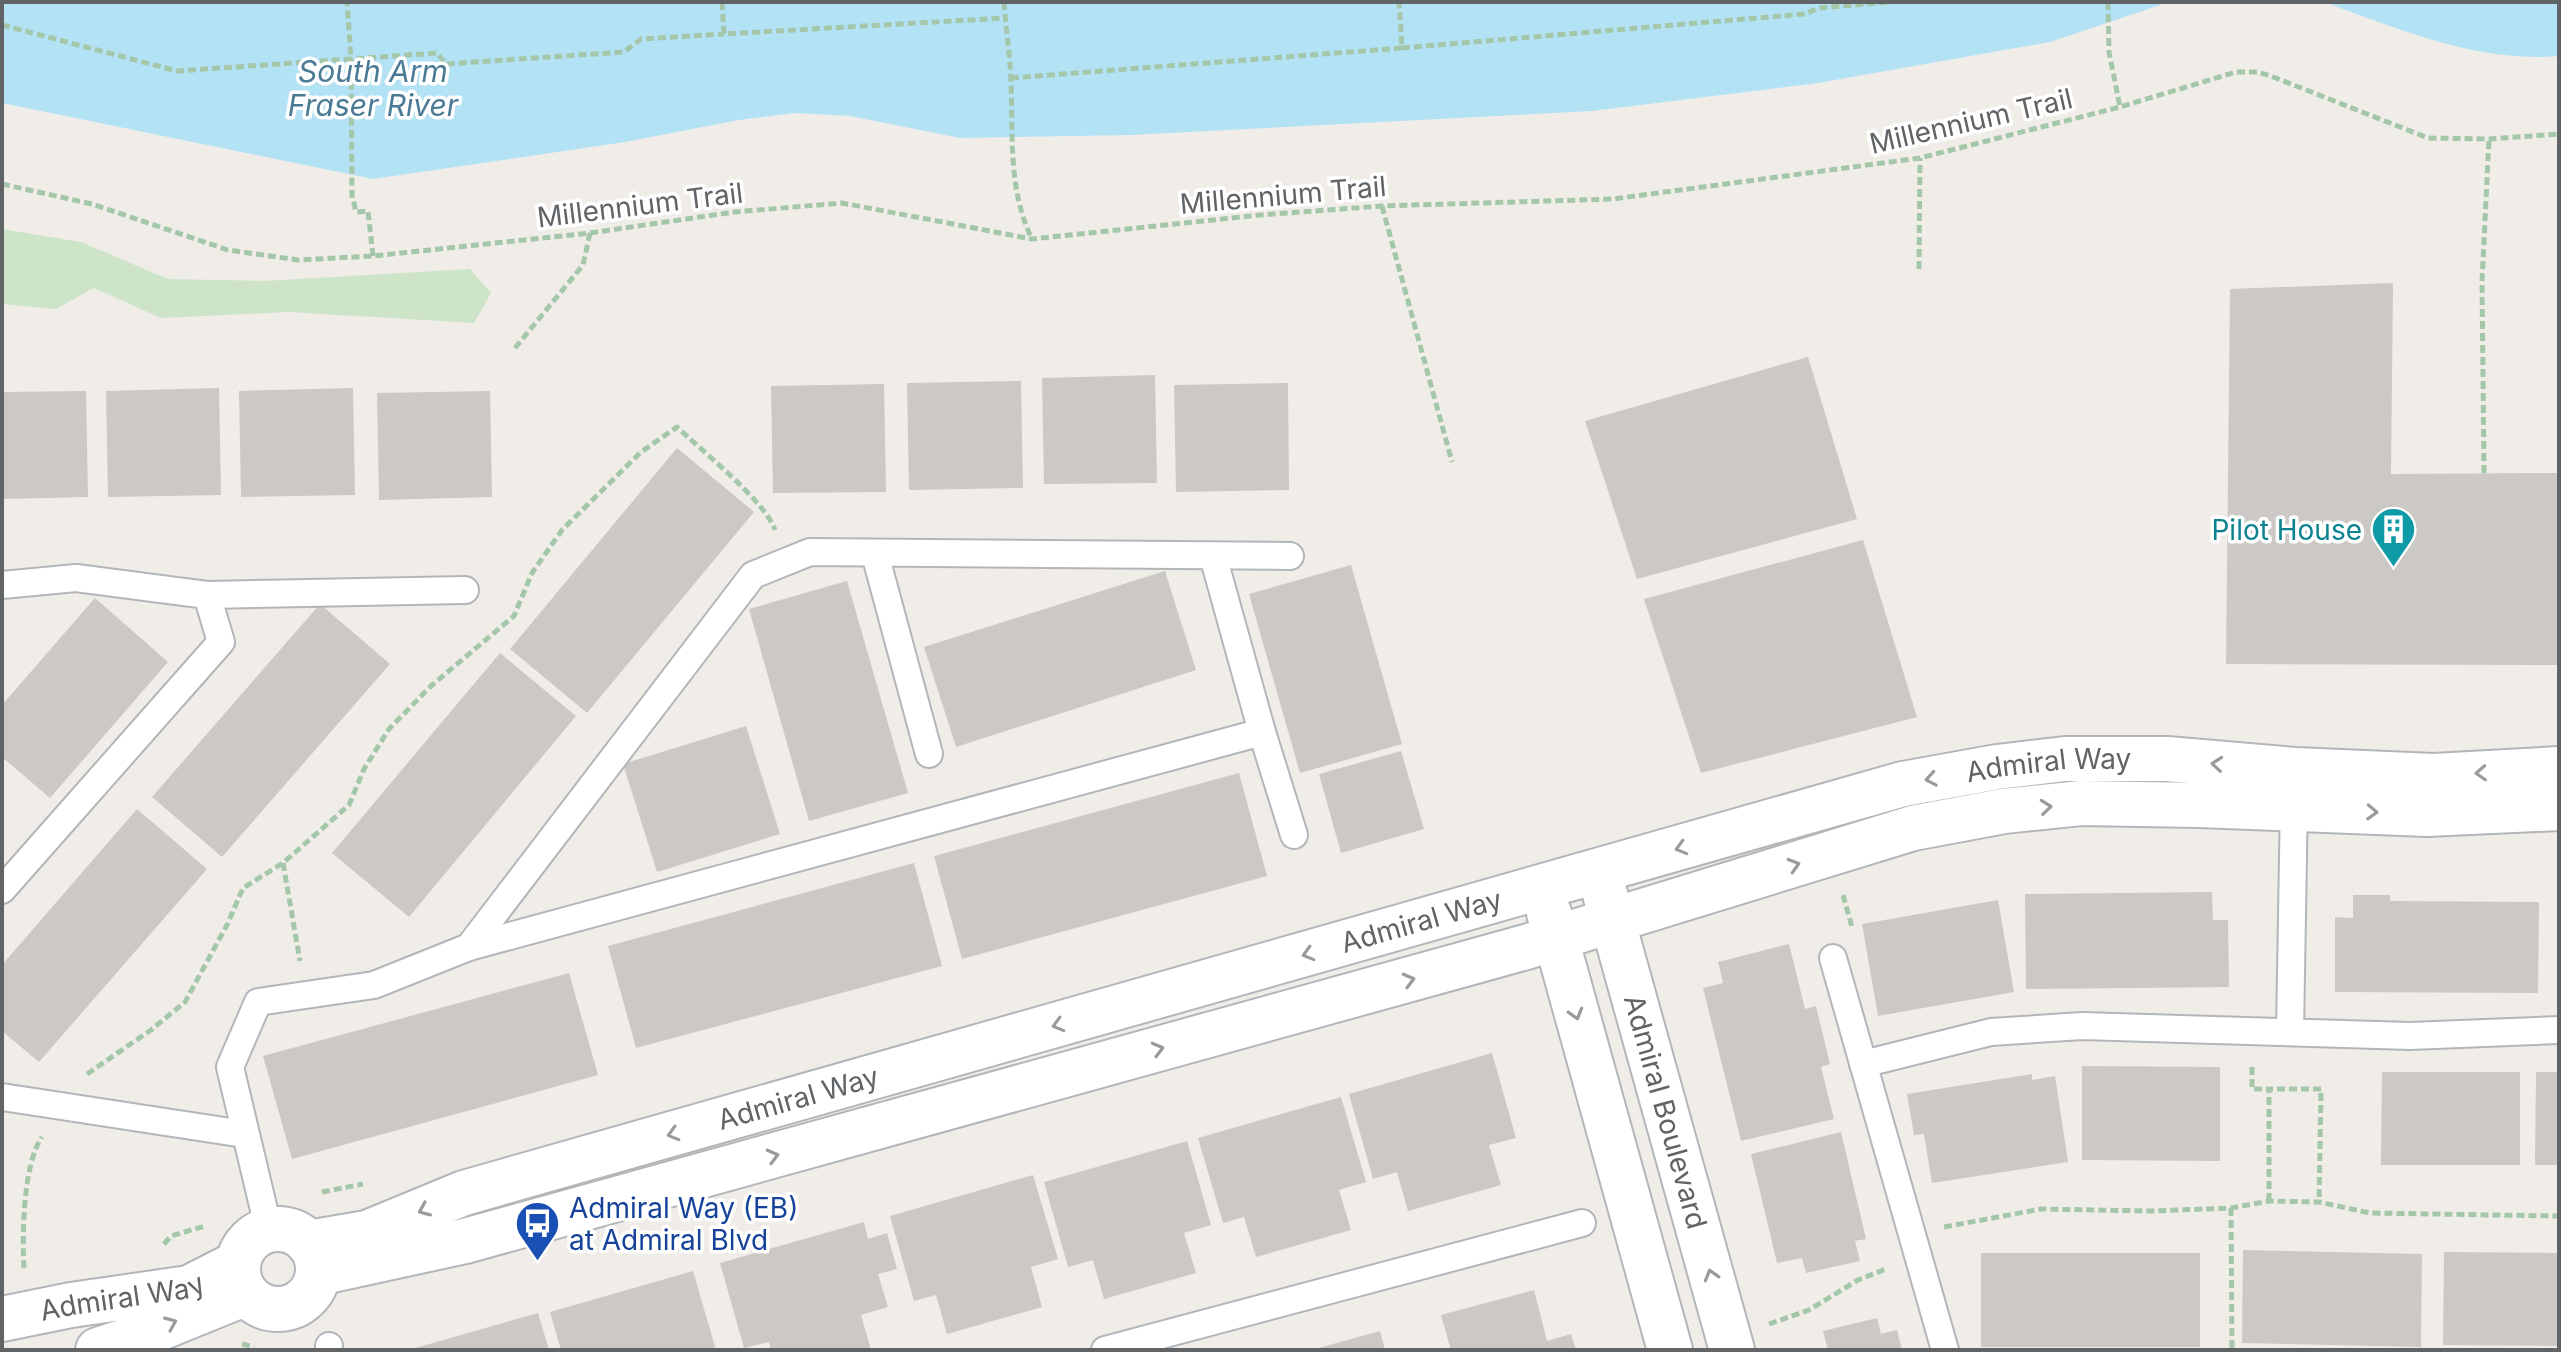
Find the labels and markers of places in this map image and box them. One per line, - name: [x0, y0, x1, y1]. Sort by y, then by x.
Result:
- building icon: Pilot House: [2369, 506, 2417, 569]
- place label: Pilot House: [2211, 513, 2362, 547]
- place label: Admiral Way (EB) at Admiral Blvd: [569, 1191, 798, 1257]
- bus stop icon: Admiral Way (EB) at Admiral Blvd: [514, 1200, 562, 1263]

